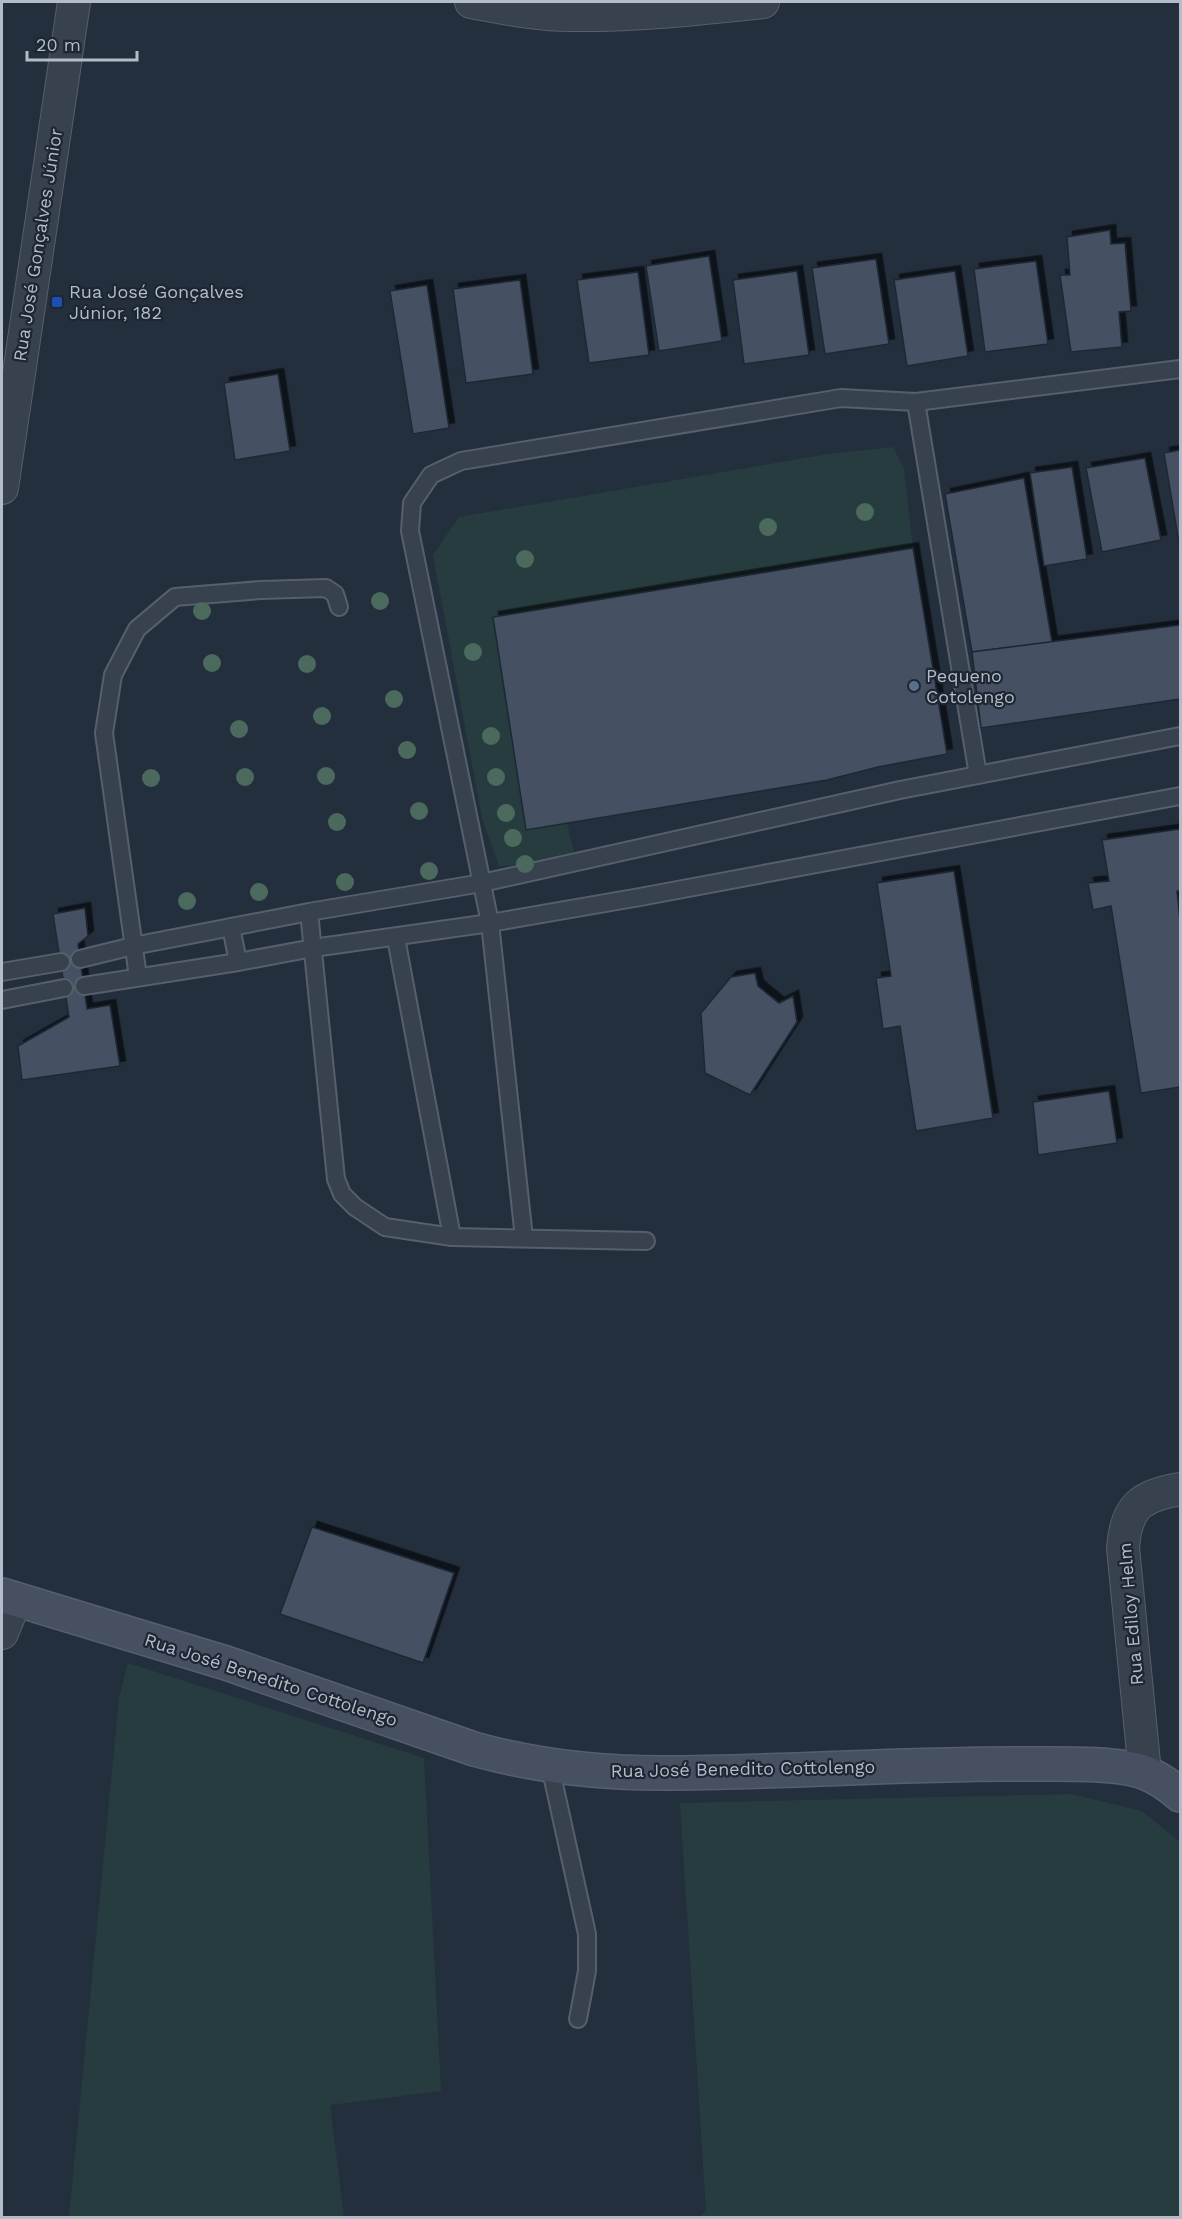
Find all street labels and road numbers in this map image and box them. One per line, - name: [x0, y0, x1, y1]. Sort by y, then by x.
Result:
- street label: Rua José Gonçalves Júnior: [9, 127, 66, 363]
- street label: Rua Ediloy Helm: [1114, 1542, 1147, 1686]
- street label: Rua José Benedito Cottolengo: [142, 1629, 400, 1730]
- street label: Rua José Benedito Cottolengo: [611, 1756, 875, 1781]

